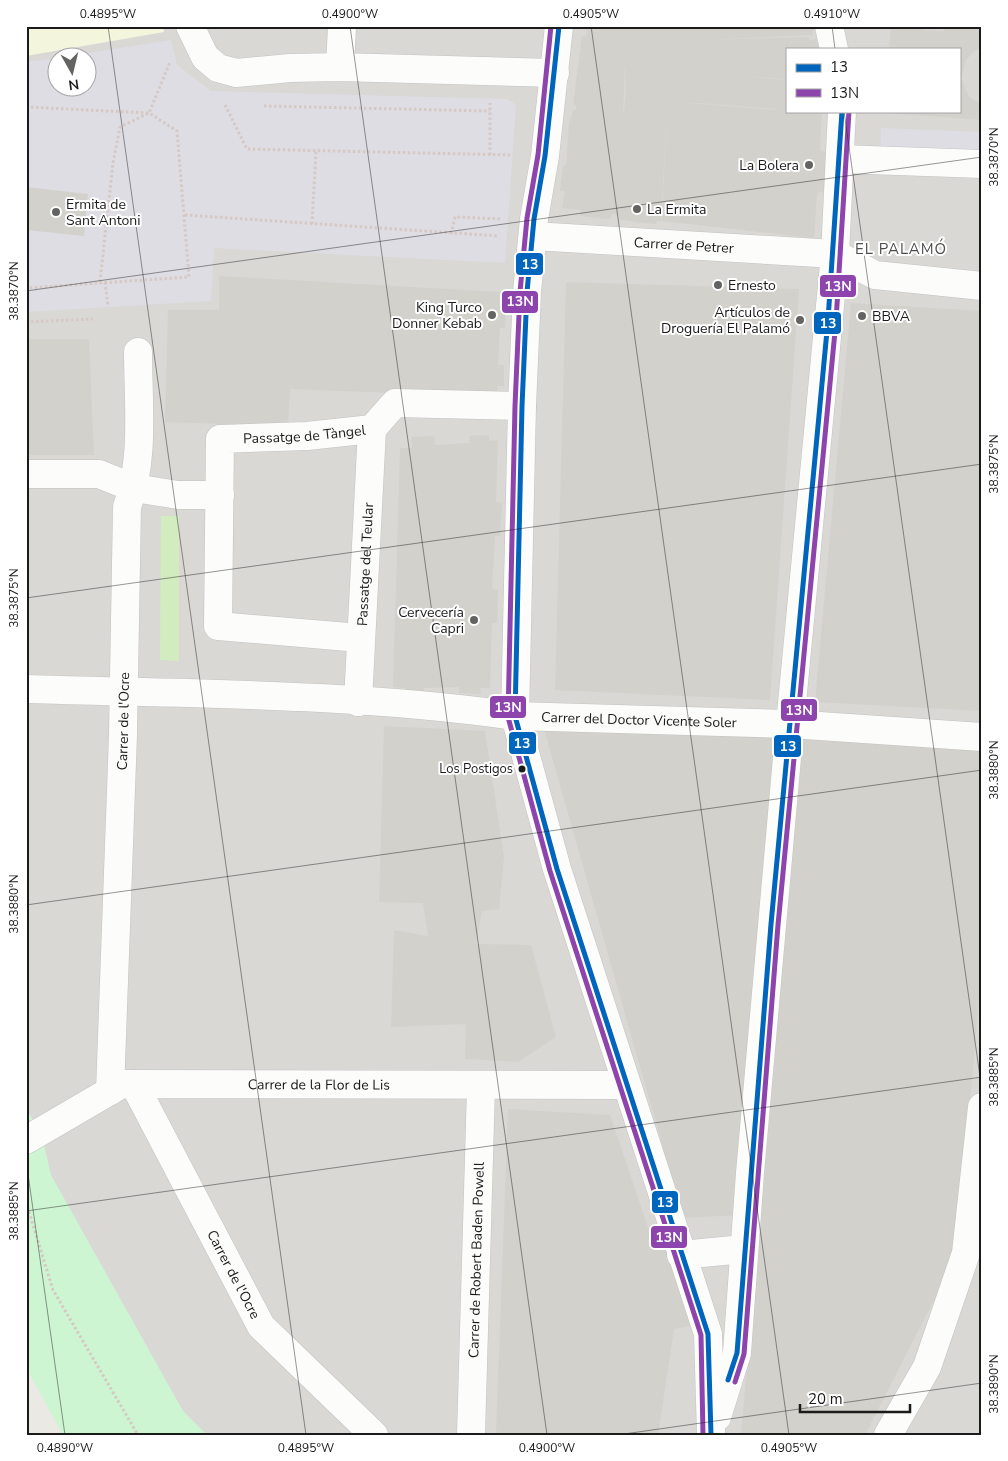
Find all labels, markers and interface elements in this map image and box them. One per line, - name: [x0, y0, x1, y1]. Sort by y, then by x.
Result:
- text: 0.4895°W: [80, 6, 136, 22]
- text: 0.4900°W: [322, 6, 378, 22]
- text: 0.4905°W: [563, 6, 619, 22]
- text: 0.4910°W: [804, 6, 860, 22]
- north arrow: [48, 48, 98, 98]
- legend: [786, 48, 960, 112]
- text: 13: [830, 57, 848, 77]
- text: N: [67, 74, 80, 95]
- text: 13N: [830, 83, 859, 103]
- text: 38.3870°N: [986, 127, 1002, 187]
- place label: La Bolera: [739, 156, 799, 175]
- marker: La Bolera: [803, 159, 815, 171]
- place label: Ermita de Sant Antoni: [66, 195, 140, 230]
- place label: La Ermita: [647, 200, 706, 219]
- marker: La Ermita: [631, 203, 643, 215]
- marker: Ermita de Sant Antoni: [50, 206, 62, 218]
- street label: Carrer de Petrer: [633, 233, 734, 257]
- district label: EL PALAMÓ: [855, 238, 947, 259]
- line badge: 13: [515, 252, 544, 276]
- text: 13: [522, 255, 538, 274]
- text: 38.3870°N: [6, 261, 22, 321]
- line badge: 13N: [819, 274, 857, 298]
- place label: Ernesto: [728, 276, 776, 295]
- text: 13N: [824, 277, 852, 296]
- marker: Ernesto: [712, 279, 724, 291]
- line badge: 13N: [501, 290, 539, 314]
- text: 13N: [506, 292, 534, 311]
- place label: King Turco Donner Kebab: [392, 298, 482, 333]
- place label: Artículos de Droguería El Palamó: [661, 303, 790, 338]
- place label: BBVA: [872, 307, 910, 326]
- marker: King Turco Donner Kebab: [486, 309, 498, 321]
- marker: BBVA: [856, 310, 868, 322]
- line badge: 13: [813, 311, 842, 335]
- marker: Artículos de Droguería El Palamó: [794, 314, 806, 326]
- text: 13: [820, 314, 836, 333]
- street label: Passatge de Tàngel: [243, 420, 367, 448]
- text: 38.3875°N: [986, 434, 1002, 494]
- street label: Passatge del Teular: [352, 502, 378, 626]
- text: 38.3875°N: [6, 568, 22, 628]
- place label: Cervecería Capri: [398, 603, 464, 638]
- marker: Cervecería Capri: [468, 614, 480, 626]
- street label: Carrer de l'Ocre: [112, 672, 134, 771]
- line badge: 13N: [489, 695, 527, 719]
- text: 13N: [494, 698, 522, 717]
- line badge: 13N: [780, 698, 818, 722]
- text: 13N: [785, 701, 813, 720]
- street label: Carrer del Doctor Vicente Soler: [541, 707, 737, 732]
- line badge: 13: [508, 731, 537, 755]
- text: 13: [514, 734, 530, 753]
- line badge: 13: [773, 734, 802, 758]
- text: 13: [780, 737, 796, 756]
- text: 38.3880°N: [986, 740, 1002, 800]
- place label: Los Postigos: [439, 760, 513, 778]
- marker: Los Postigos: [517, 764, 527, 774]
- text: 38.3880°N: [6, 874, 22, 934]
- text: 38.3885°N: [986, 1047, 1002, 1107]
- street label: Carrer de la Flor de Lis: [248, 1075, 390, 1094]
- street label: Carrer de Robert Baden Powell: [464, 1161, 488, 1358]
- text: 38.3885°N: [6, 1181, 22, 1241]
- line badge: 13: [651, 1190, 679, 1214]
- text: 13: [657, 1193, 673, 1212]
- line badge: 13N: [650, 1225, 688, 1249]
- street label: Carrer de l'Ocre: [203, 1226, 265, 1322]
- text: 13N: [655, 1228, 683, 1247]
- text: 38.3890°N: [986, 1354, 1002, 1414]
- scale bar: [800, 1381, 910, 1413]
- text: 20 m: [808, 1389, 843, 1409]
- text: 0.4890°W: [37, 1440, 93, 1456]
- text: 0.4895°W: [278, 1440, 334, 1456]
- text: 0.4900°W: [519, 1440, 575, 1456]
- text: 0.4905°W: [761, 1440, 817, 1456]

